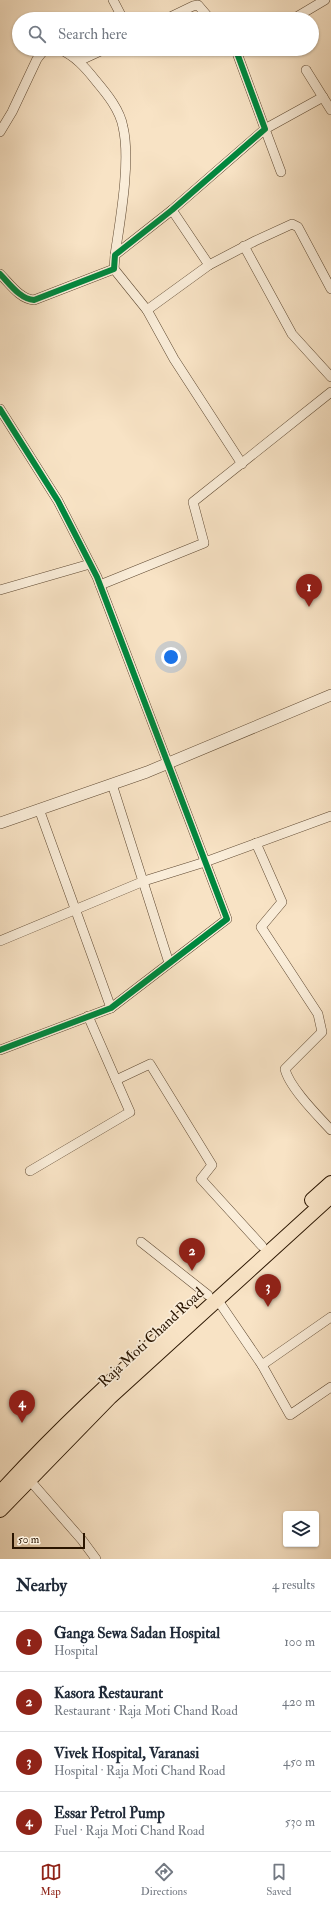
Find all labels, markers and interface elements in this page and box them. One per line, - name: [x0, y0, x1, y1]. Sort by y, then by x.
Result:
- search box: [12, 12, 319, 56]
- icon: search: [26, 23, 48, 45]
- text: Search here: [58, 25, 127, 44]
- pin: 1: [296, 574, 322, 607]
- your location: [161, 647, 181, 667]
- pin: 2: [179, 1238, 205, 1271]
- pin: 3: [255, 1274, 281, 1307]
- street label: Raja Moti Chand Road: [94, 1283, 209, 1391]
- pin: 4: [9, 1390, 35, 1423]
- map controls: [283, 1511, 319, 1547]
- button: layers: [283, 1511, 319, 1547]
- scale bar: [12, 1531, 85, 1550]
- text: 50 m: [18, 1533, 39, 1546]
- text: Nearby: [16, 1575, 67, 1596]
- text: 4 results: [272, 1577, 315, 1593]
- text: Ganga Sewa Sadan Hospital: [54, 1624, 220, 1643]
- text: 1: [27, 1634, 31, 1650]
- text: 100 m: [284, 1634, 315, 1650]
- text: Hospital: [54, 1643, 98, 1659]
- text: Kasora Restaurant: [54, 1684, 163, 1703]
- text: 2: [26, 1694, 32, 1710]
- text: 420 m: [282, 1694, 315, 1710]
- text: Restaurant · Raja Moti Chand Road: [54, 1703, 238, 1719]
- text: Vivek Hospital, Varanasi: [54, 1744, 199, 1763]
- text: 3: [27, 1754, 32, 1770]
- text: 450 m: [283, 1754, 315, 1770]
- text: Hospital · Raja Moti Chand Road: [54, 1763, 225, 1779]
- text: Essar Petrol Pump: [54, 1804, 165, 1823]
- text: 4: [25, 1814, 33, 1830]
- text: 530 m: [285, 1814, 315, 1830]
- text: Fuel · Raja Moti Chand Road: [54, 1823, 205, 1839]
- tab: Map: [40, 1861, 62, 1898]
- tab: Directions: [141, 1861, 187, 1898]
- tab: Saved: [266, 1861, 291, 1898]

